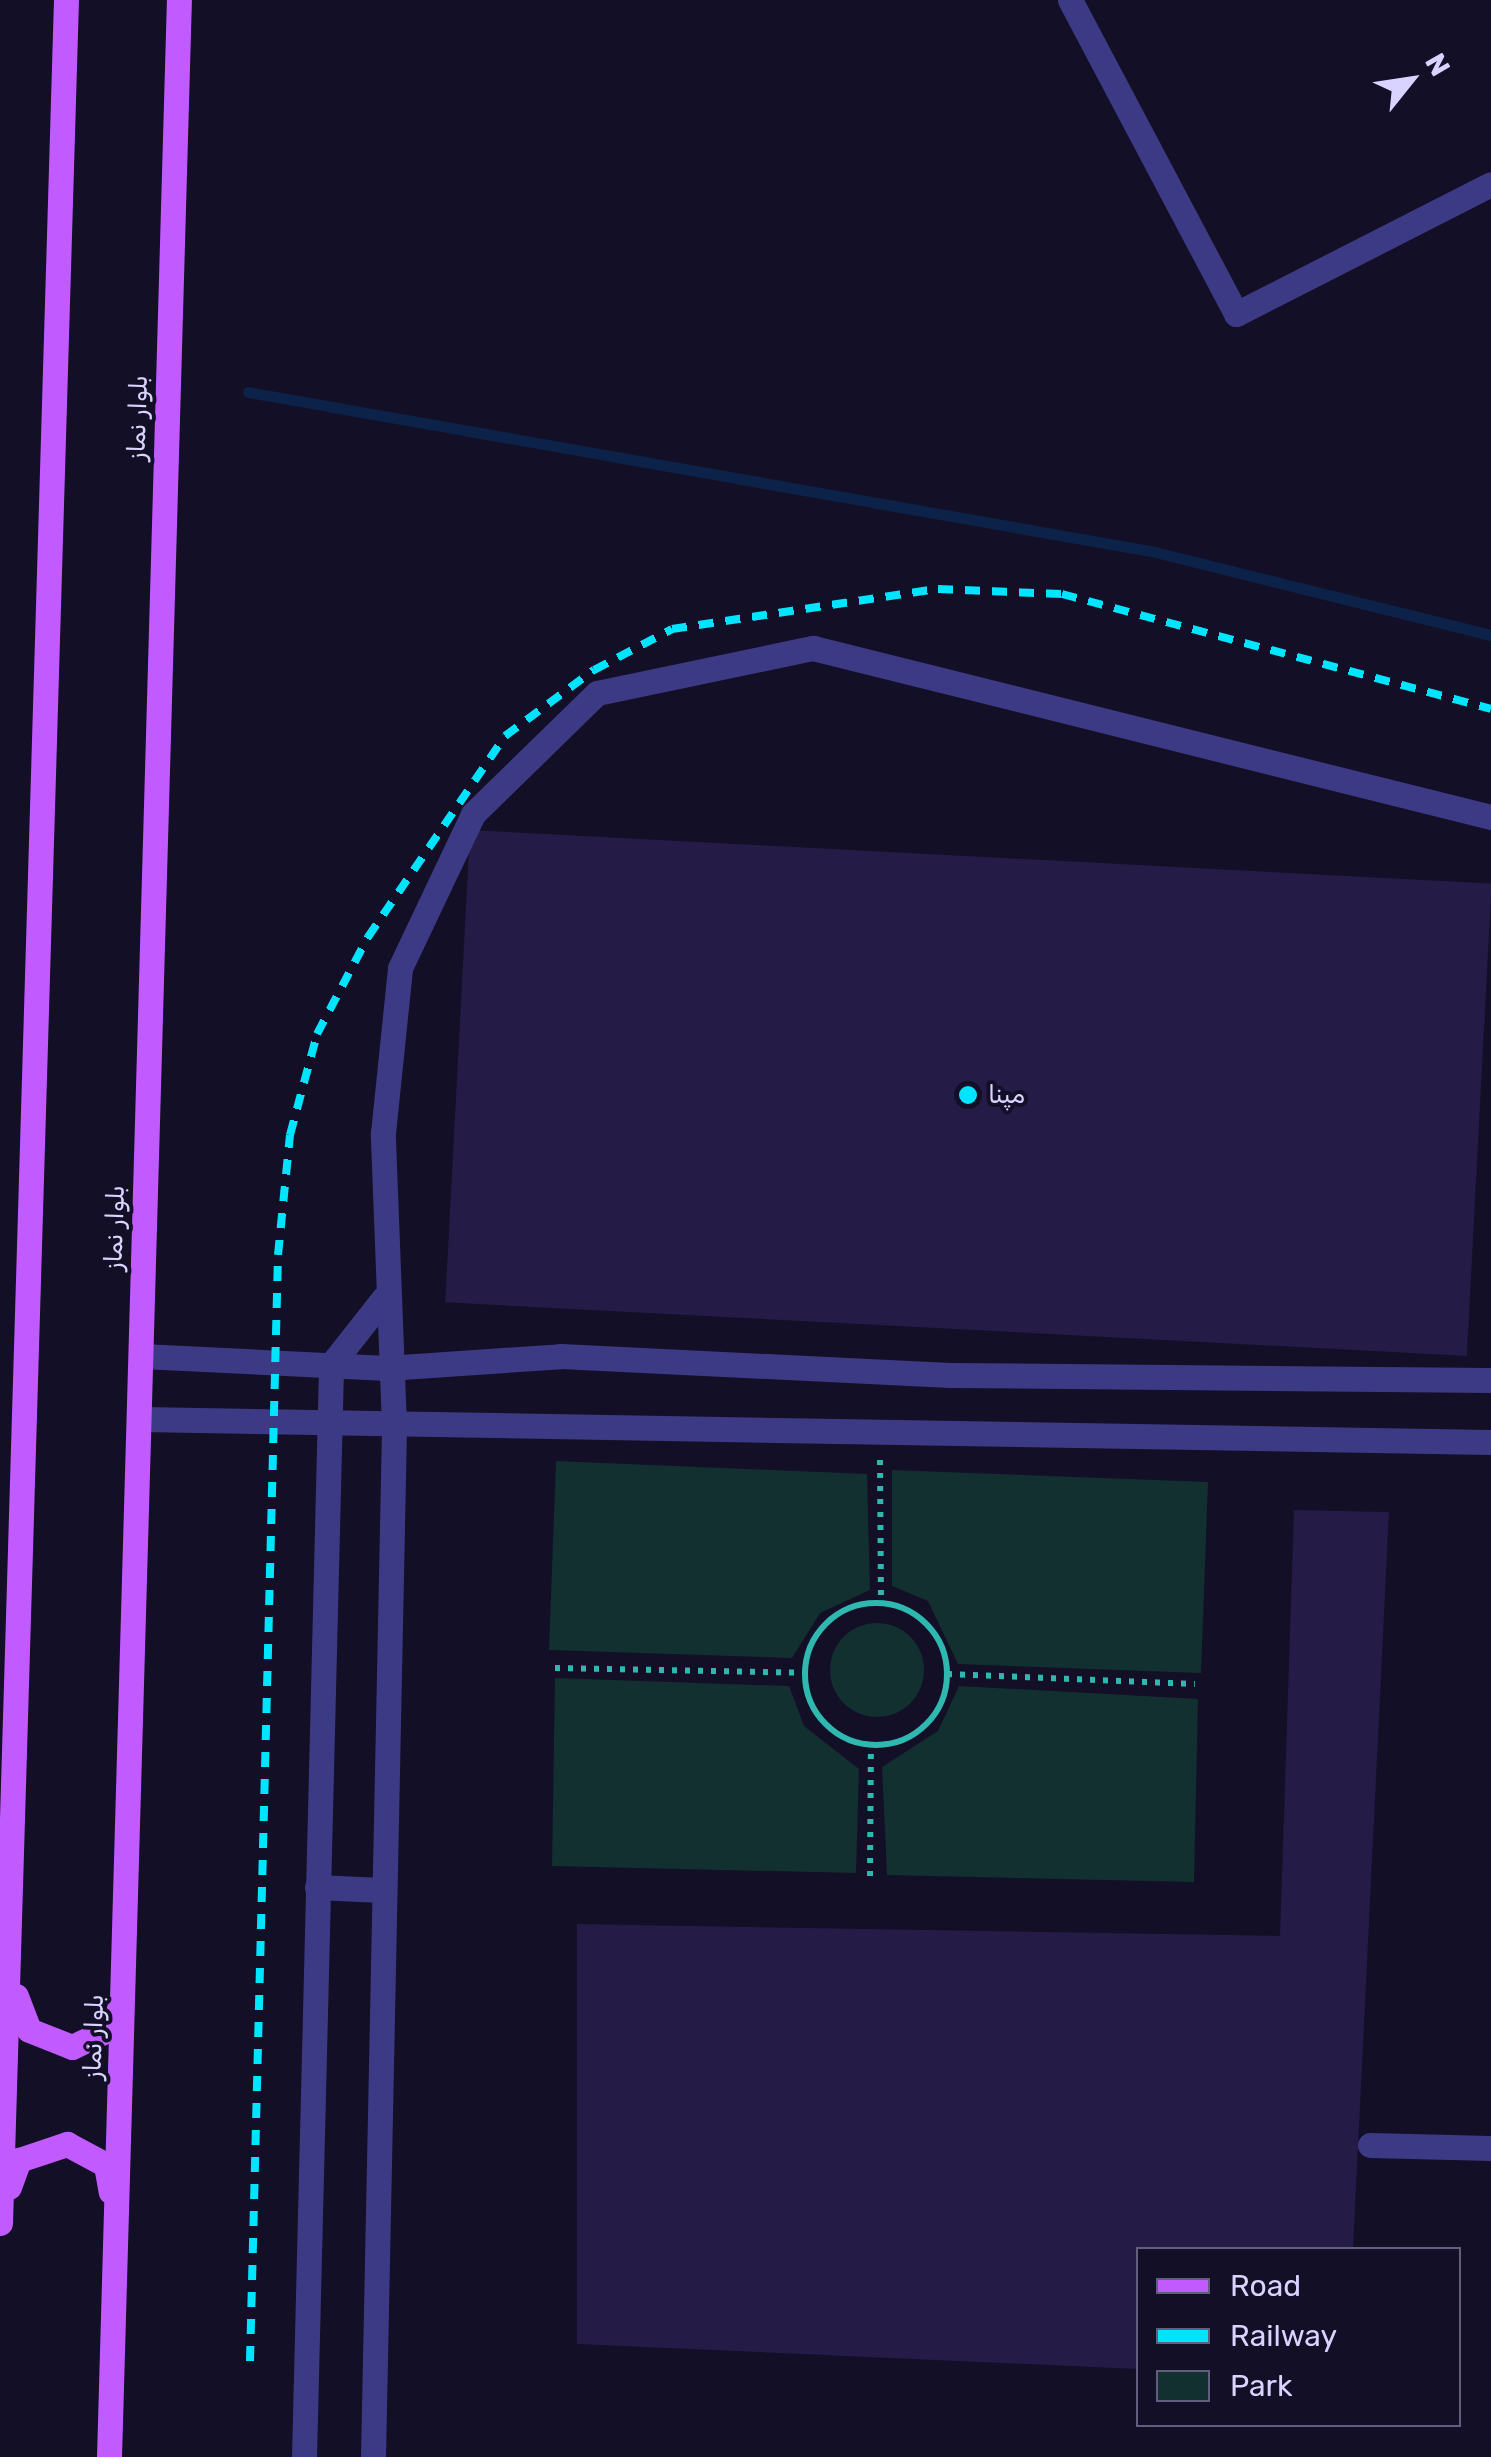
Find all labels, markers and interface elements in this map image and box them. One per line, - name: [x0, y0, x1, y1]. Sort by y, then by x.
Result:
- north arrow: [1361, 30, 1461, 130]
- text: N: [1418, 48, 1457, 82]
- street label: بلوار نماز: [122, 375, 154, 461]
- place label: مپنا: [988, 1080, 1025, 1110]
- marker: مپنا: [957, 1084, 979, 1106]
- street label: بلوار نماز: [99, 1185, 131, 1271]
- street label: بلوار نماز: [78, 1994, 110, 2080]
- legend: [1136, 2247, 1461, 2427]
- text: Road: [1230, 2268, 1301, 2304]
- text: Railway: [1230, 2318, 1337, 2354]
- text: Park: [1230, 2368, 1292, 2404]

